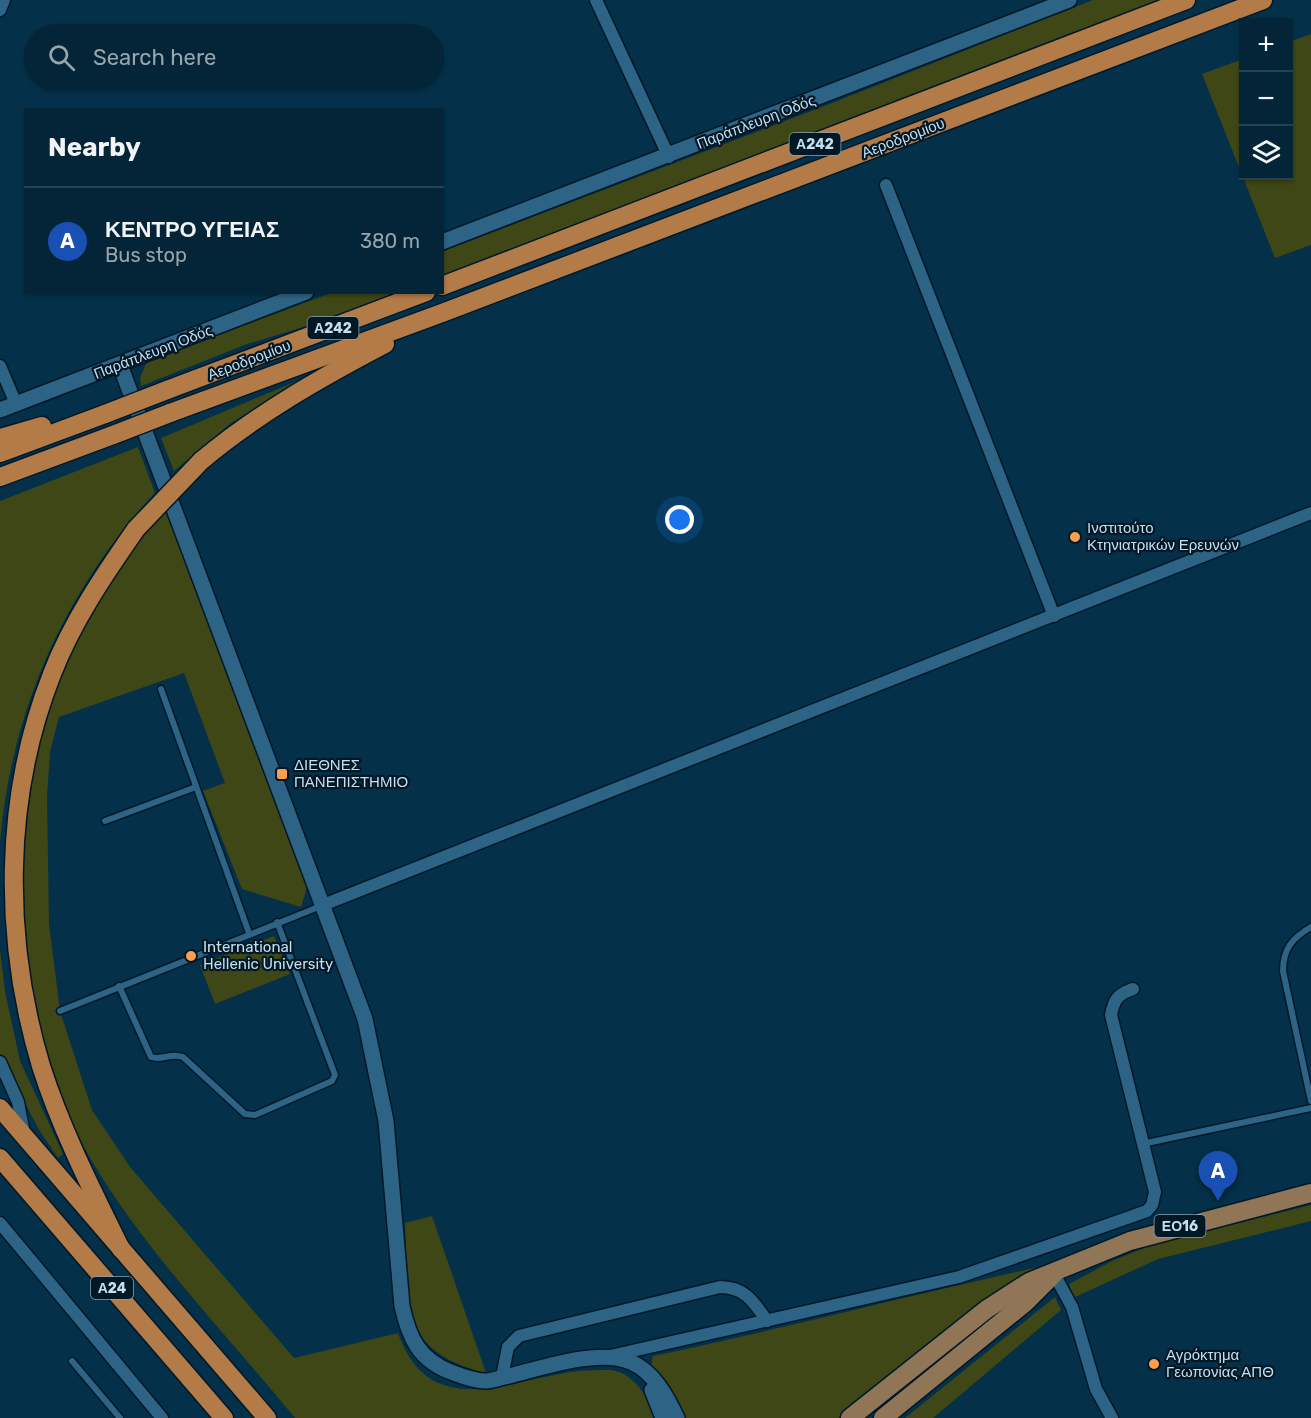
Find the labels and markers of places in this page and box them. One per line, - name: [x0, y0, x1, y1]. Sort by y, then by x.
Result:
- place label: Ινστιτούτο Κτηνιατρικών Ερευνών: [1087, 519, 1239, 554]
- marker: Ινστιτούτο Κτηνιατρικών Ερευνών: [1068, 530, 1082, 544]
- place label: ΔΙΕΘΝΕΣ ΠΑΝΕΠΙΣΤΗΜΙΟ: [294, 756, 408, 791]
- marker: ΔΙΕΘΝΕΣ ΠΑΝΕΠΙΣΤΗΜΙΟ: [275, 767, 289, 781]
- place label: International Hellenic University: [203, 938, 333, 973]
- marker: International Hellenic University: [184, 949, 198, 963]
- pin: A: [1198, 1152, 1238, 1201]
- place label: Αγρόκτημα Γεωπονίας ΑΠΘ: [1166, 1346, 1274, 1381]
- marker: Αγρόκτημα Γεωπονίας ΑΠΘ: [1147, 1357, 1161, 1371]

